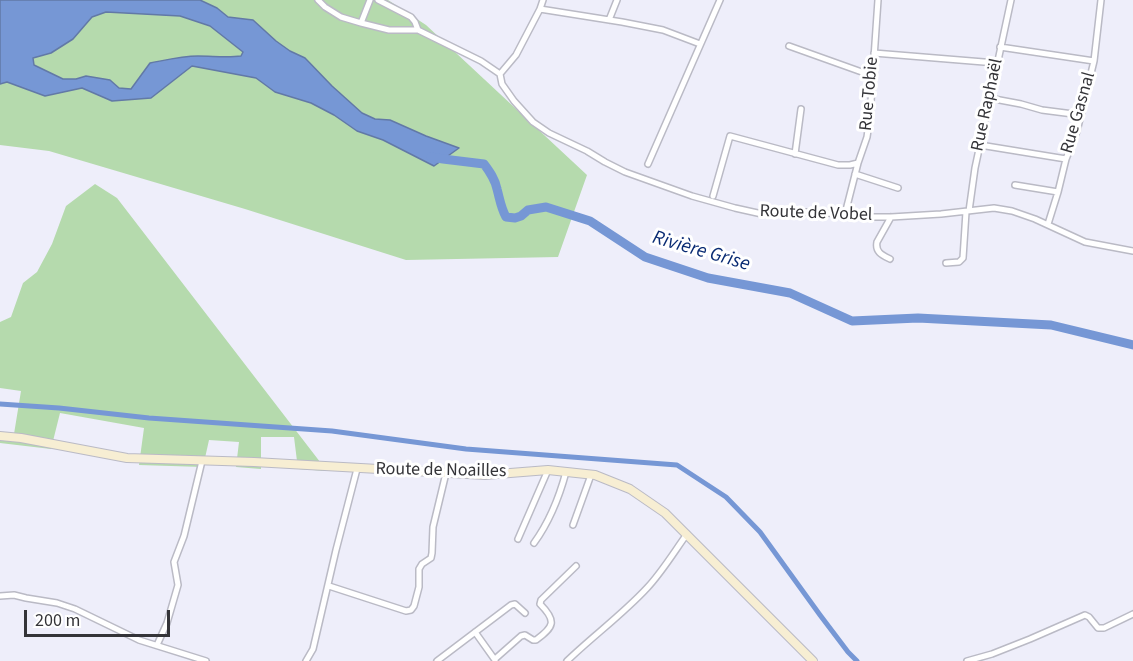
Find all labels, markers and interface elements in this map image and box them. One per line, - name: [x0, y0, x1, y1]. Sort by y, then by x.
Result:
- street label: Rue Tobie: [856, 56, 884, 132]
- street label: Rue Raphaël: [968, 57, 1008, 153]
- street label: Rue Gasnal: [1057, 70, 1101, 156]
- street label: Route de Vobel: [759, 201, 873, 227]
- water label: Rivière Grise: [649, 227, 753, 277]
- street label: Route de Noailles: [375, 459, 507, 483]
- scale bar: [27, 598, 172, 636]
- text: 200 m: [35, 608, 80, 633]

